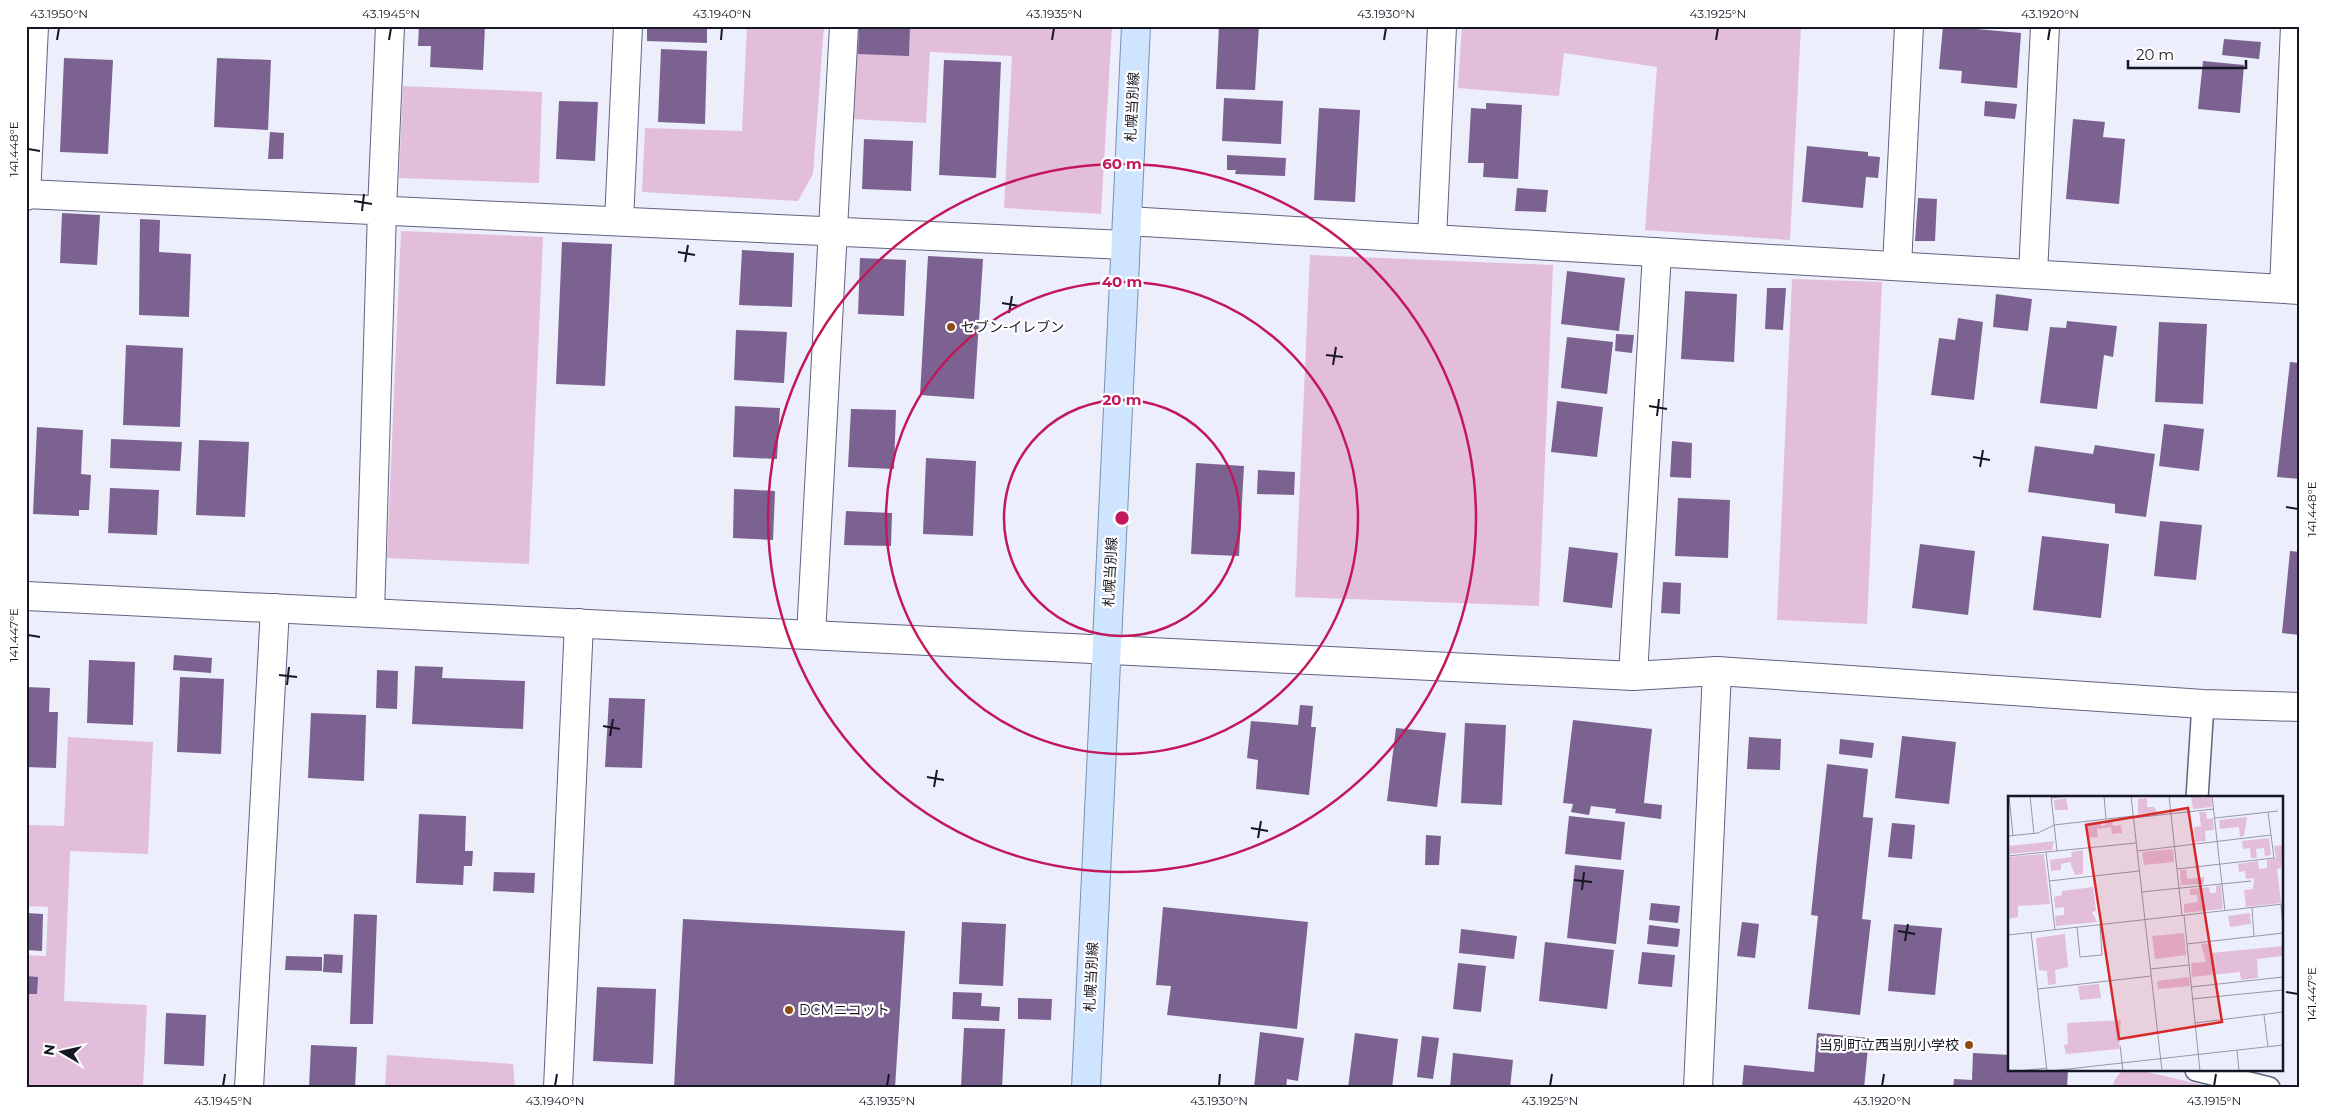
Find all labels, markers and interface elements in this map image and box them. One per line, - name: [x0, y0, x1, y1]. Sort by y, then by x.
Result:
- text: 43.1950°N: [30, 6, 88, 21]
- text: 43.1945°N: [362, 6, 420, 21]
- text: 43.1940°N: [692, 6, 752, 21]
- text: 43.1935°N: [1026, 6, 1082, 21]
- text: 43.1930°N: [1357, 6, 1415, 21]
- text: 43.1925°N: [1690, 6, 1746, 21]
- text: 43.1920°N: [2021, 6, 2079, 21]
- scale bar: [2128, 38, 2246, 70]
- text: 20 m: [2136, 45, 2174, 64]
- street label: 札幌当別線: [1121, 72, 1143, 142]
- text: 141.448°E: [6, 121, 21, 177]
- text: 60 m: [1102, 154, 1142, 173]
- text: 40 m: [1102, 272, 1142, 291]
- place label: セブン-イレブン: [961, 318, 1064, 336]
- marker: セブン-イレブン: [945, 321, 957, 333]
- text: 20 m: [1102, 390, 1142, 409]
- text: 141.448°E: [2304, 481, 2319, 537]
- centre of rings: [1113, 509, 1131, 527]
- street label: 札幌当別線: [1099, 537, 1121, 607]
- text: 141.447°E: [6, 608, 21, 662]
- inset map: [2008, 796, 2284, 1072]
- street label: 札幌当別線: [1080, 942, 1102, 1012]
- text: 141.447°E: [2304, 967, 2319, 1021]
- place label: DCMニコット: [799, 1001, 890, 1019]
- marker: DCMニコット: [783, 1004, 795, 1016]
- north arrow: [38, 1026, 88, 1076]
- place label: 当別町立西当別小学校: [1819, 1036, 1959, 1054]
- marker: 当別町立西当別小学校: [1963, 1039, 1975, 1051]
- text: N: [39, 1043, 59, 1057]
- text: 43.1945°N: [194, 1093, 252, 1108]
- text: 43.1940°N: [525, 1093, 585, 1108]
- text: 43.1935°N: [859, 1093, 915, 1108]
- text: 43.1930°N: [1190, 1093, 1248, 1108]
- text: 43.1925°N: [1522, 1093, 1578, 1108]
- text: 43.1920°N: [1853, 1093, 1911, 1108]
- text: 43.1915°N: [2187, 1093, 2241, 1108]

